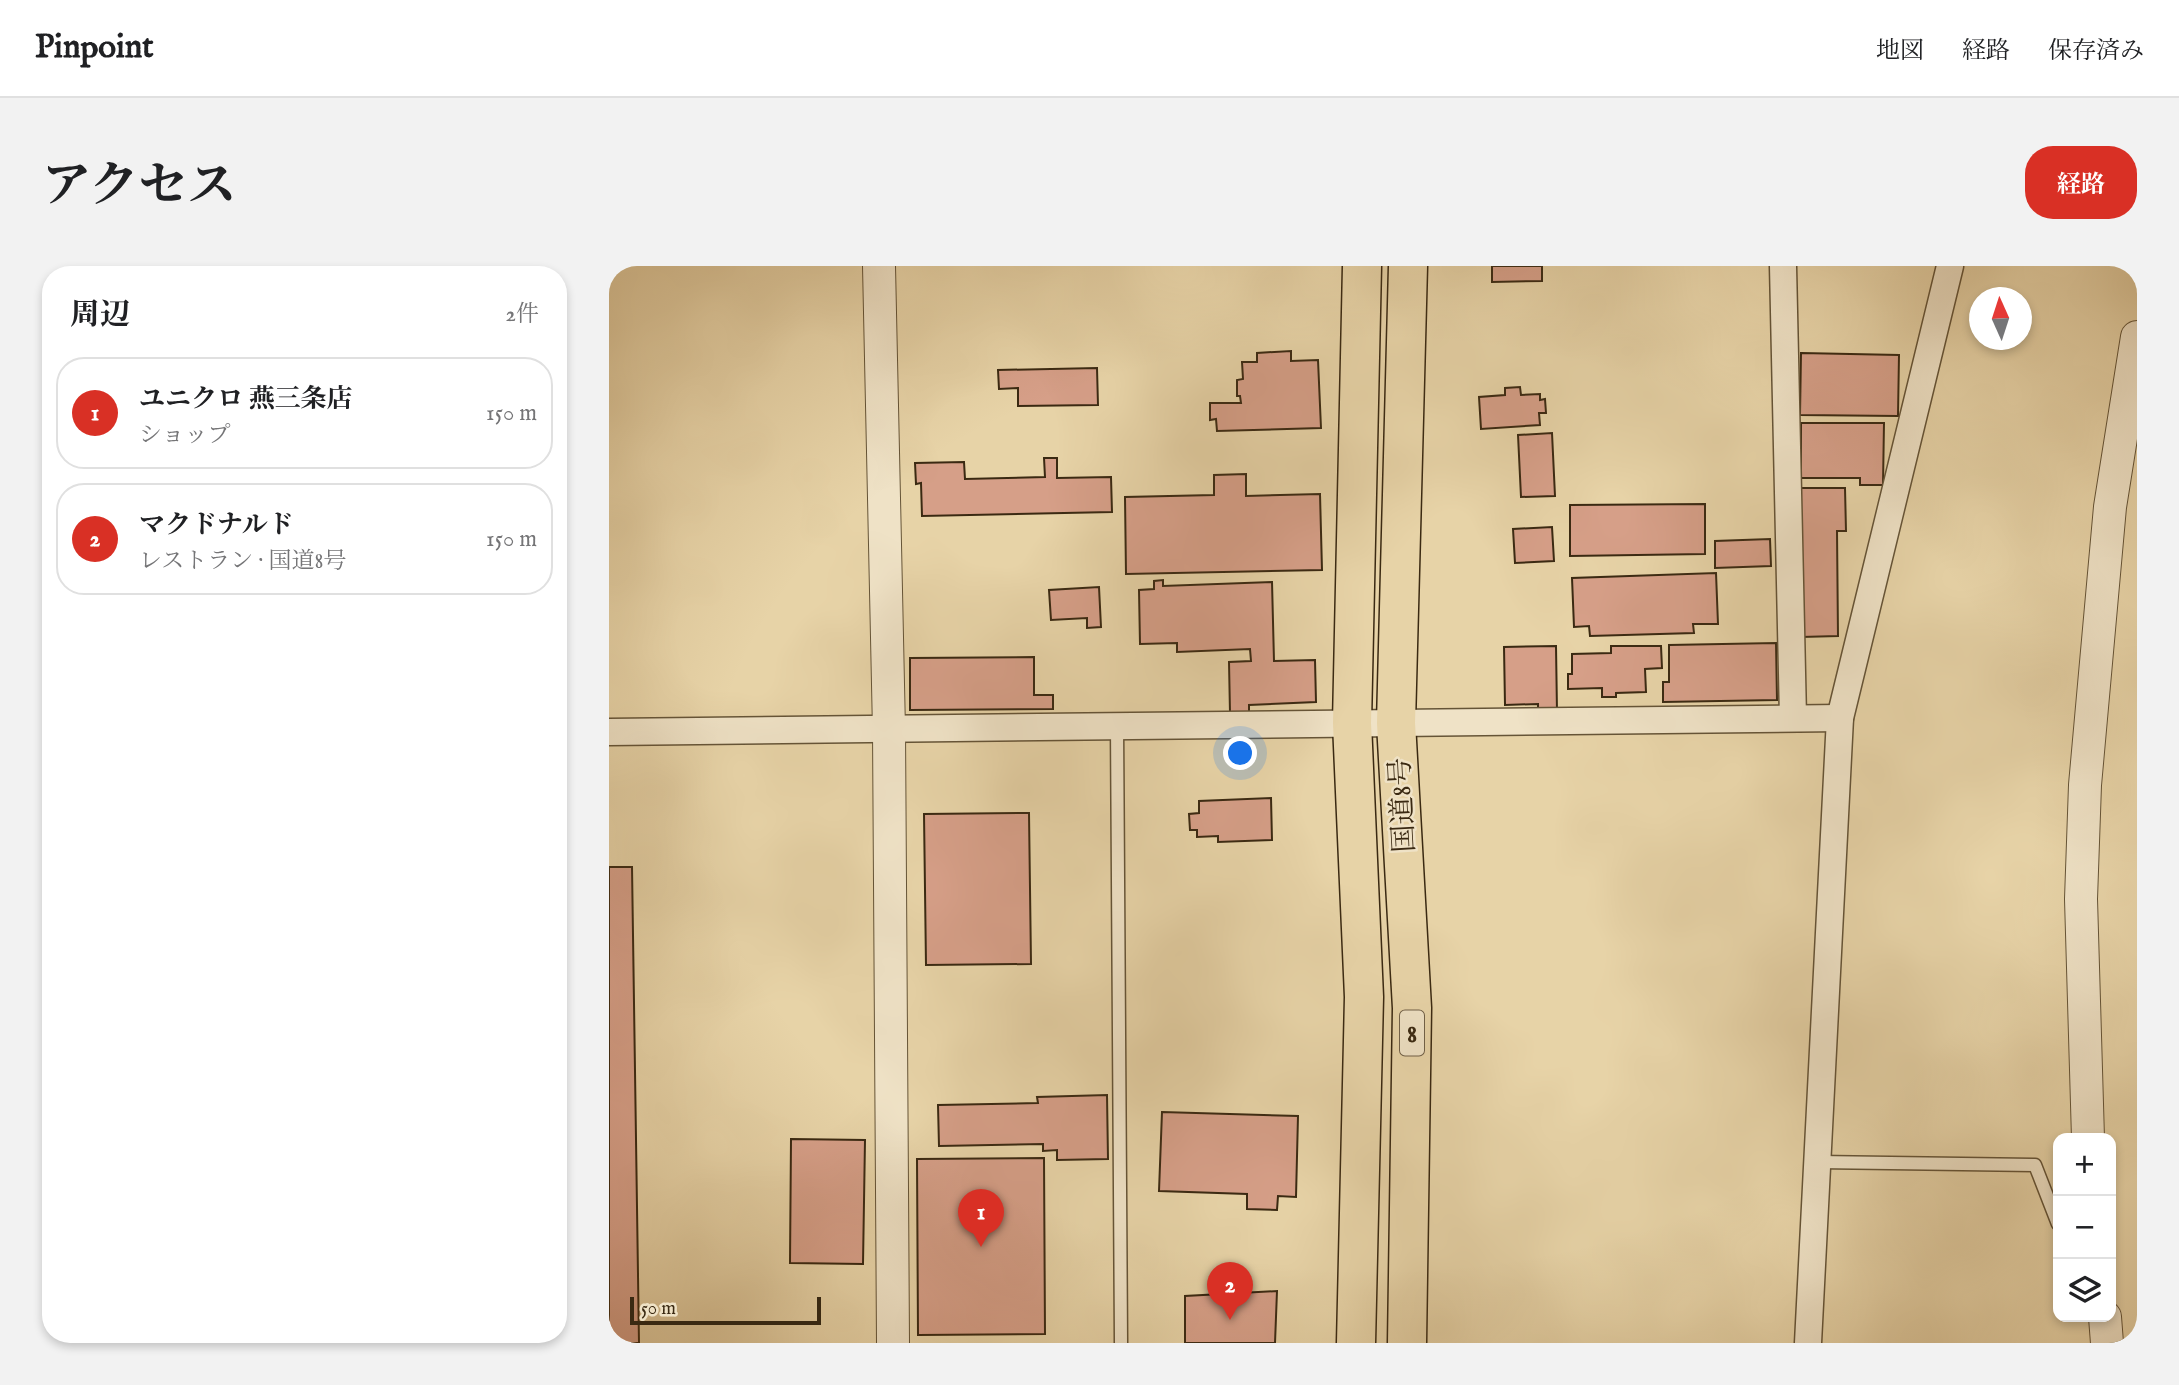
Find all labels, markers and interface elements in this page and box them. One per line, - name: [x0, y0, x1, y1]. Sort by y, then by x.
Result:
- text: Pinpoint: [35, 27, 154, 69]
- text: 地図: [1876, 36, 1924, 67]
- text: 経路: [1962, 36, 2010, 67]
- text: 保存済み: [2048, 36, 2144, 67]
- button: 経路: [2025, 146, 2137, 219]
- text: アクセス: [42, 157, 237, 219]
- north arrow: [1969, 287, 2032, 350]
- text: 周辺: [70, 297, 130, 335]
- text: 2件: [505, 300, 539, 329]
- text: ユニクロ 燕三条店: [139, 383, 353, 416]
- text: 1: [91, 399, 99, 428]
- text: 150 m: [486, 399, 537, 428]
- text: ショップ: [139, 421, 231, 450]
- text: マクドナルド: [139, 509, 294, 542]
- text: 2: [90, 525, 100, 554]
- text: 150 m: [486, 525, 537, 554]
- text: レストラン · 国道8号: [139, 547, 346, 576]
- your location: [1223, 736, 1257, 770]
- street label: 国道8号: [1384, 757, 1423, 853]
- road number: 8: [1400, 1010, 1424, 1056]
- map controls: [2053, 1133, 2116, 1322]
- button: +: [2053, 1133, 2116, 1196]
- pin: 1: [958, 1189, 1004, 1247]
- button: −: [2053, 1196, 2116, 1259]
- button: layers: [2053, 1259, 2116, 1322]
- pin: 2: [1207, 1262, 1253, 1320]
- scale bar: [630, 1294, 821, 1326]
- text: 50 m: [641, 1297, 676, 1321]

